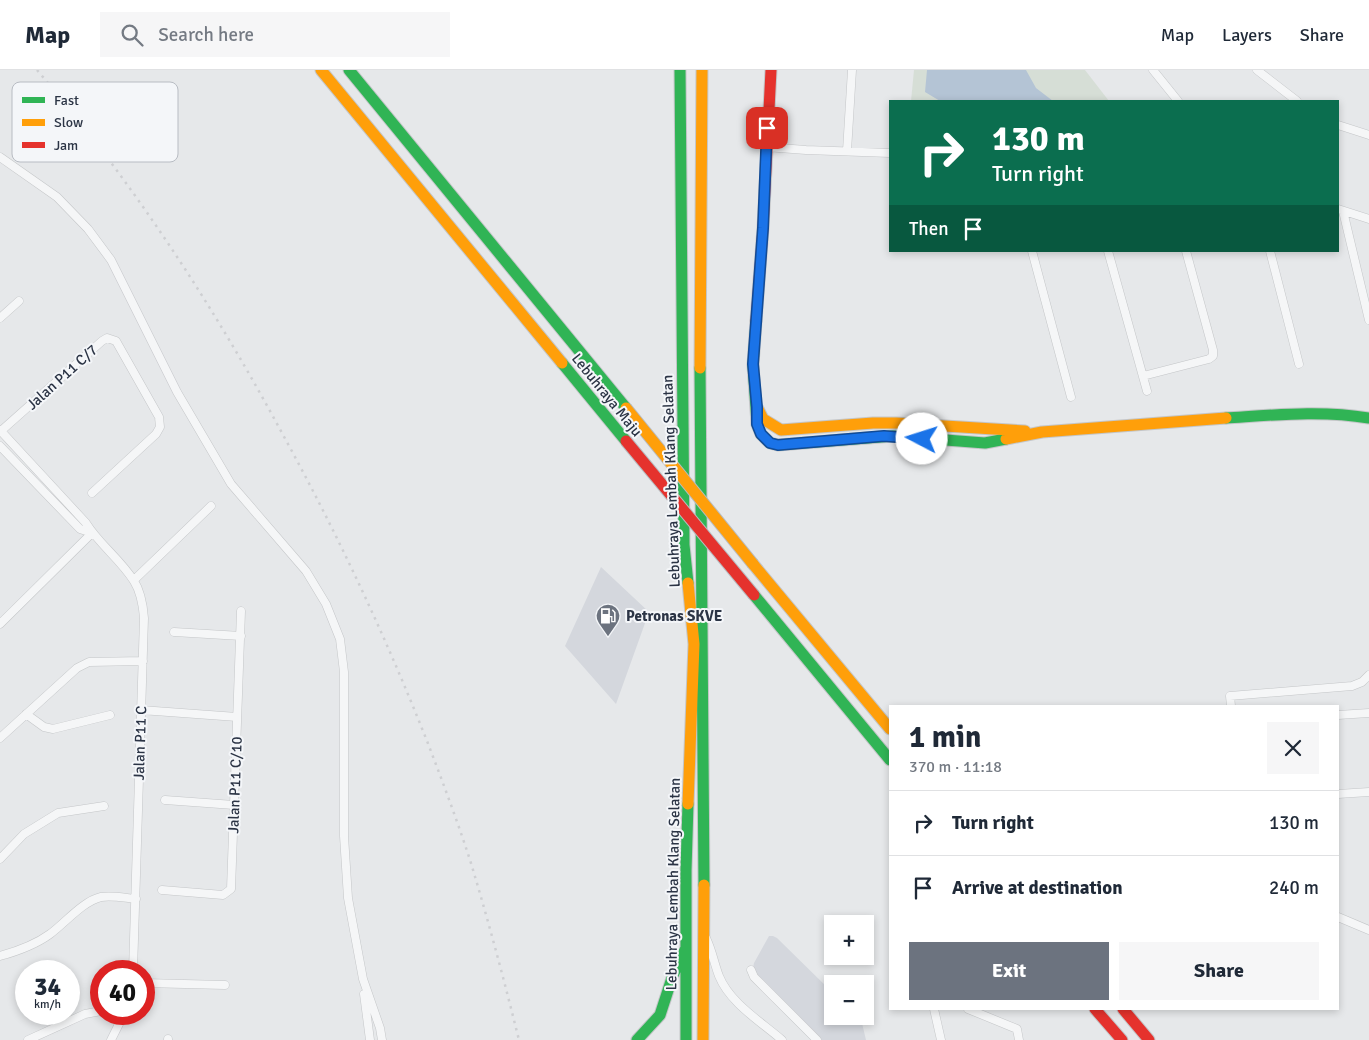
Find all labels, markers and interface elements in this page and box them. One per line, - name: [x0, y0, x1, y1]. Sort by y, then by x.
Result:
- search box: [100, 12, 450, 57]
- text: Map: [25, 20, 70, 50]
- icon: search: [118, 21, 146, 49]
- text: Search here: [158, 23, 254, 47]
- text: Map: [1161, 24, 1194, 46]
- text: Layers: [1222, 24, 1272, 46]
- text: Share: [1300, 24, 1344, 46]
- legend: [12, 82, 178, 162]
- text: Fast: [54, 92, 79, 109]
- pin: [746, 107, 788, 149]
- text: Slow: [54, 114, 83, 131]
- icon: arrive: [753, 114, 781, 142]
- text: 130 m: [992, 117, 1085, 160]
- icon: right: [909, 120, 974, 185]
- text: Jam: [54, 137, 78, 154]
- text: Turn right: [992, 160, 1084, 187]
- icon: arrive: [959, 215, 987, 243]
- text: Then: [909, 217, 949, 241]
- street label: Jalan P11 C/7: [23, 341, 101, 413]
- street label: Lebuhraya Maju: [568, 350, 646, 440]
- street label: Lebuhraya Lembah Klang Selatan: [658, 374, 684, 588]
- position arrow: [895, 412, 947, 464]
- fuel station icon: Petronas SKVE: [595, 603, 621, 637]
- place label: Petronas SKVE: [626, 607, 723, 625]
- street label: Jalan P11 C: [130, 705, 150, 781]
- text: 1 min: [909, 719, 981, 756]
- button: close: [1267, 722, 1319, 774]
- street label: Jalan P11 C/10: [224, 736, 246, 834]
- text: 370 m · 11:18: [909, 757, 1002, 777]
- street label: Lebuhraya Lembah Klang Selatan: [662, 777, 684, 991]
- icon: right: [909, 809, 937, 837]
- text: Turn right: [952, 811, 1034, 835]
- text: 130 m: [1269, 811, 1319, 835]
- icon: arrive: [909, 874, 937, 902]
- text: Arrive at destination: [952, 876, 1123, 900]
- text: 240 m: [1269, 876, 1319, 900]
- map controls: [824, 915, 874, 1025]
- button: +: [824, 915, 874, 965]
- button: Exit: [909, 942, 1109, 1000]
- button: Share: [1119, 942, 1319, 1000]
- speed limit sign: 40: [90, 960, 155, 1025]
- text: 34: [34, 971, 61, 1002]
- button: −: [824, 975, 874, 1025]
- text: km/h: [34, 997, 61, 1012]

